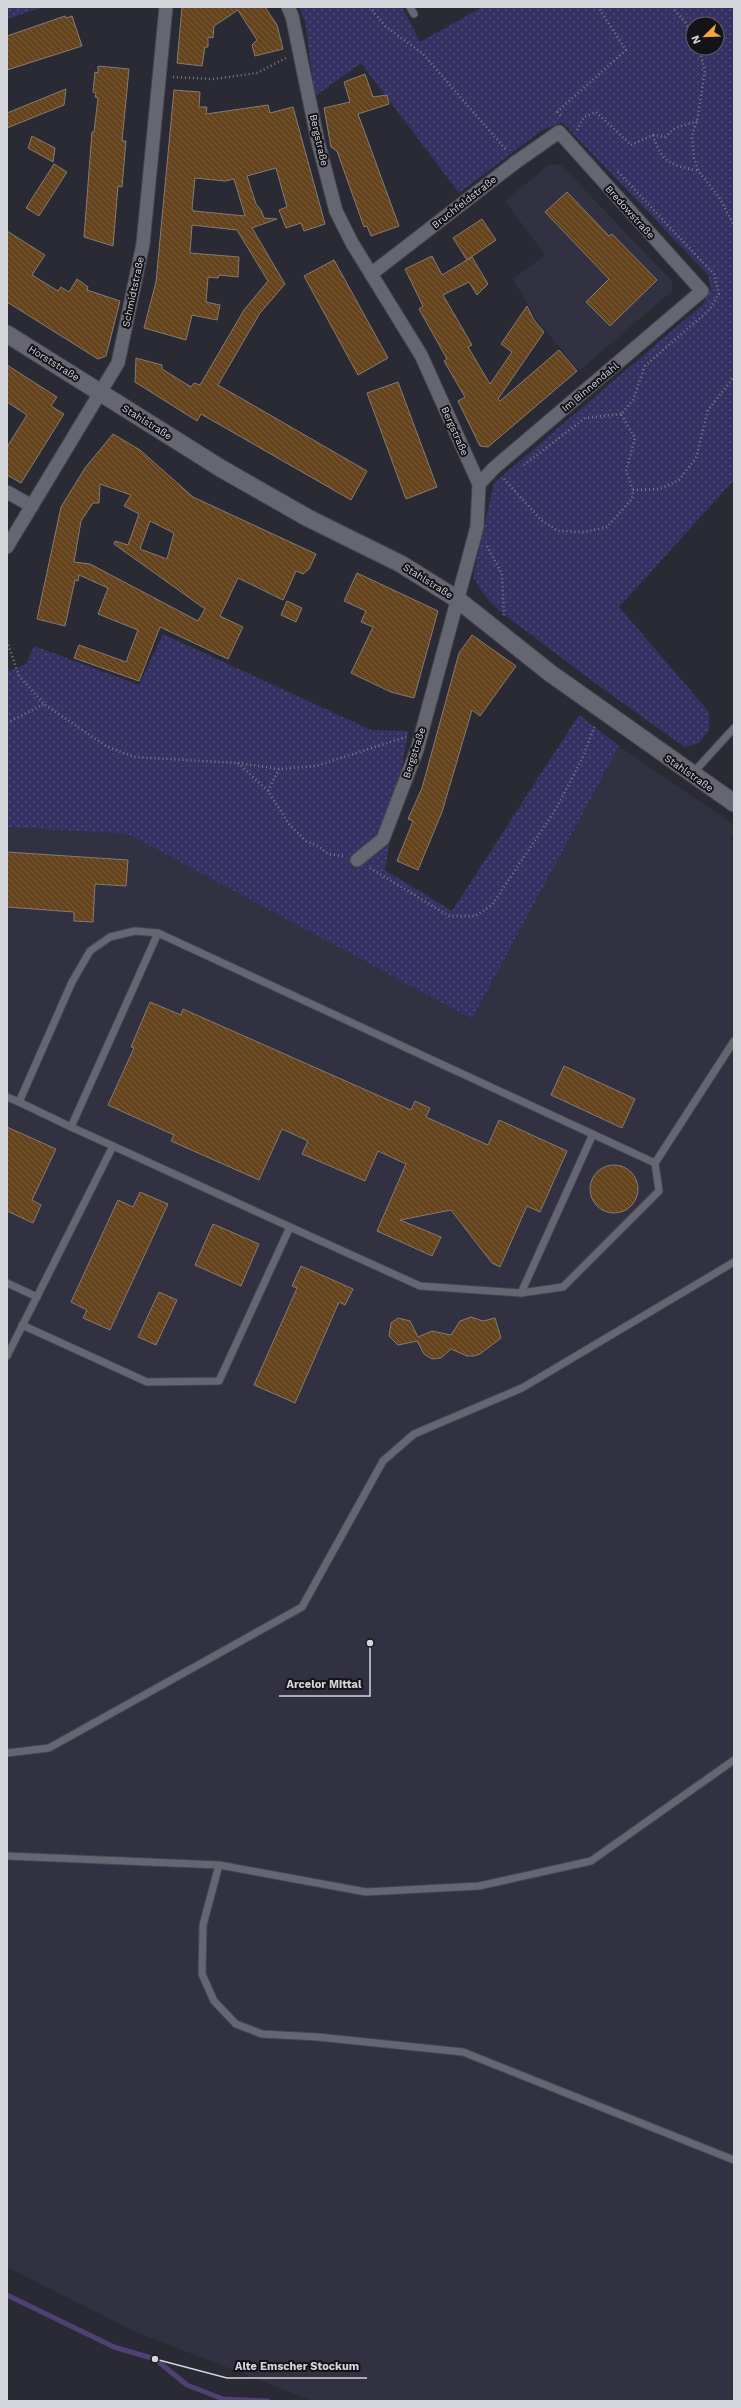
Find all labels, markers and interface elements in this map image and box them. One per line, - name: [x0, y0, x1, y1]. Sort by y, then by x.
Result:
- north arrow: [685, 16, 725, 56]
- text: N: [689, 33, 704, 46]
- street label: Bergstraße: [308, 113, 330, 167]
- street label: Bruchfeldstraße: [430, 173, 498, 230]
- street label: Bredowstraße: [603, 183, 657, 241]
- street label: Schmidtstraße: [120, 255, 146, 328]
- street label: Horststraße: [27, 343, 82, 383]
- street label: Im Binnendahl: [559, 360, 621, 414]
- street label: Stahlstraße: [120, 402, 174, 442]
- street label: Bergstraße: [439, 405, 471, 457]
- street label: Stahlstraße: [401, 561, 455, 601]
- street label: Bergstraße: [401, 726, 427, 780]
- street label: Stahlstraße: [663, 752, 715, 794]
- callout: Arcelor Mittal: [279, 1673, 370, 1696]
- text: Arcelor Mittal: [286, 1678, 362, 1691]
- callout: Alte Emscher Stockum: [227, 2355, 367, 2378]
- text: Alte Emscher Stockum: [235, 2360, 359, 2373]

